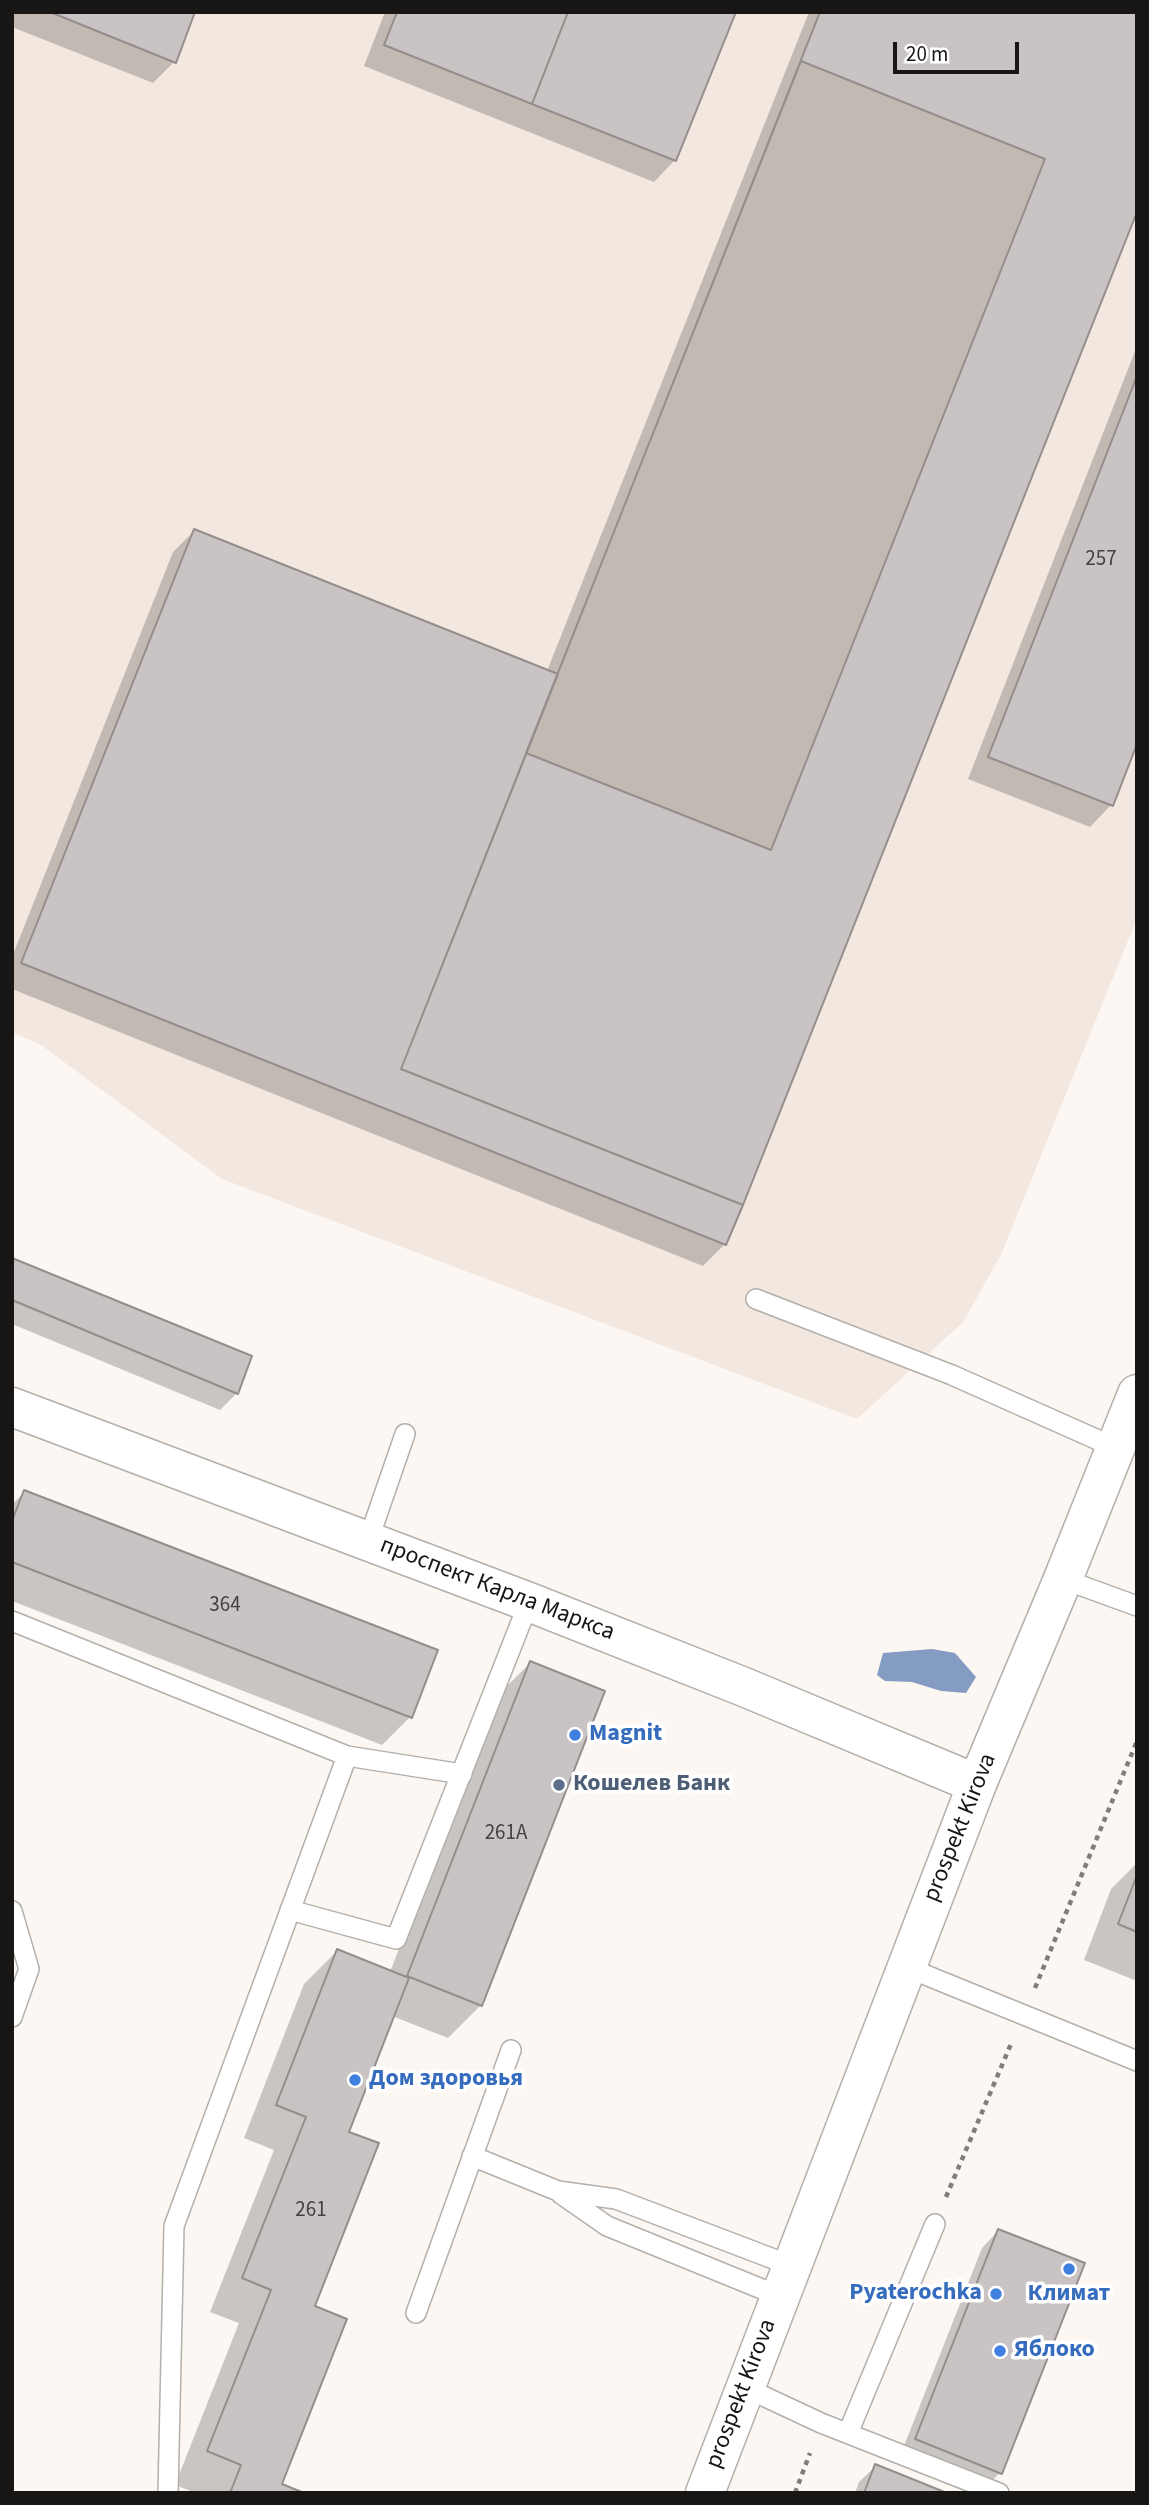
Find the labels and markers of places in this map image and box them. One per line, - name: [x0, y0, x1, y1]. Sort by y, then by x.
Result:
- place label: Magnit: [589, 1721, 662, 1749]
- marker: Magnit: [567, 1727, 583, 1743]
- place label: Кошелев Банк: [573, 1771, 730, 1799]
- marker: Кошелев Банк: [551, 1777, 567, 1793]
- place label: Дом здоровья: [369, 2066, 523, 2094]
- marker: Дом здоровья: [347, 2072, 363, 2088]
- marker: Климат: [1061, 2261, 1077, 2277]
- place label: Pyaterochka: [849, 2280, 982, 2308]
- place label: Климат: [1028, 2281, 1110, 2309]
- marker: Pyaterochka: [988, 2286, 1004, 2302]
- place label: Яблоко: [1014, 2337, 1095, 2365]
- marker: Яблоко: [992, 2343, 1008, 2359]

